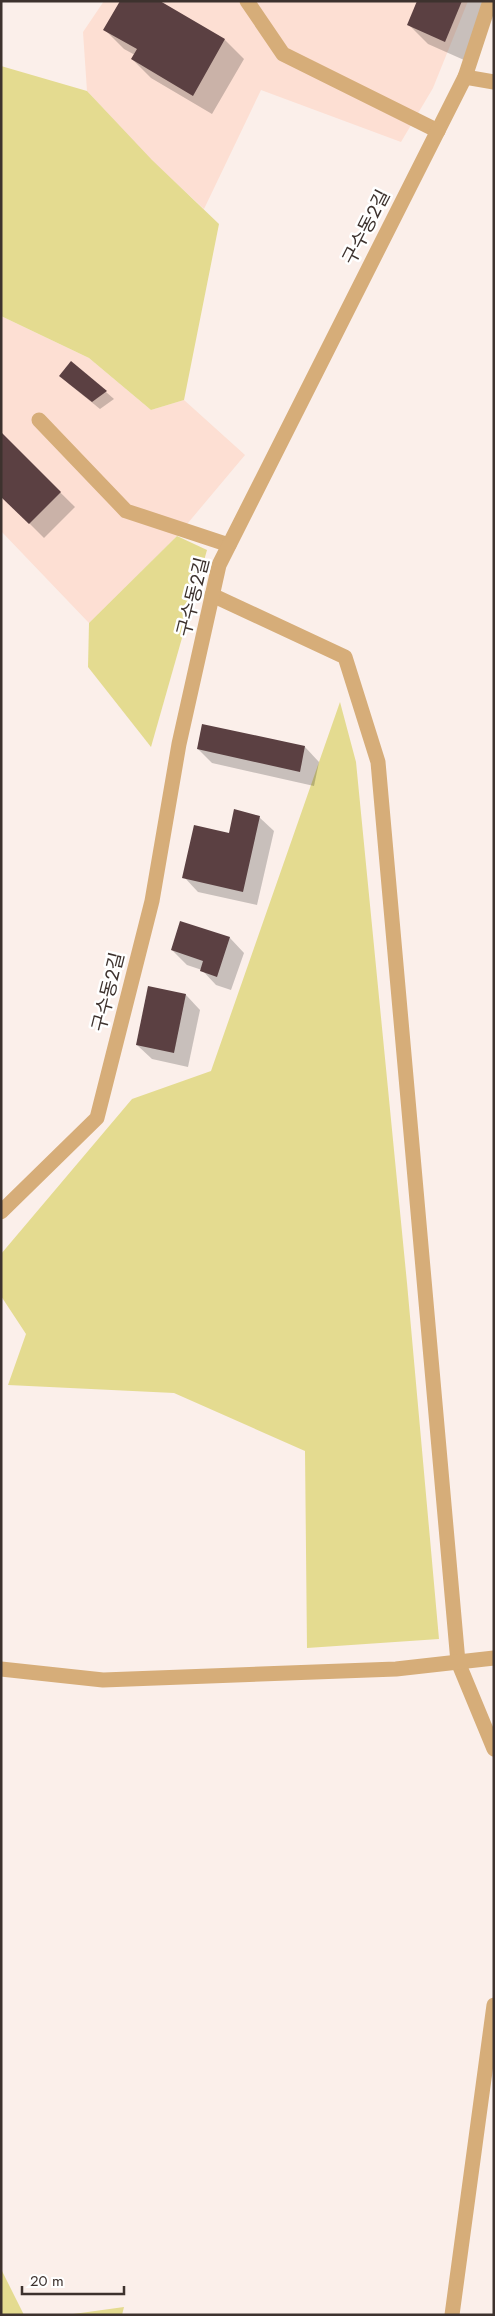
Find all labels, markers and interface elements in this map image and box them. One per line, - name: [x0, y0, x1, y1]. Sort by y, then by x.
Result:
- street label: 구수동2길: [336, 185, 396, 269]
- street label: 구수동2길: [170, 555, 216, 639]
- street label: 구수동2길: [85, 950, 131, 1034]
- scale bar: [22, 2264, 125, 2296]
- text: 20 m: [30, 2270, 64, 2292]

